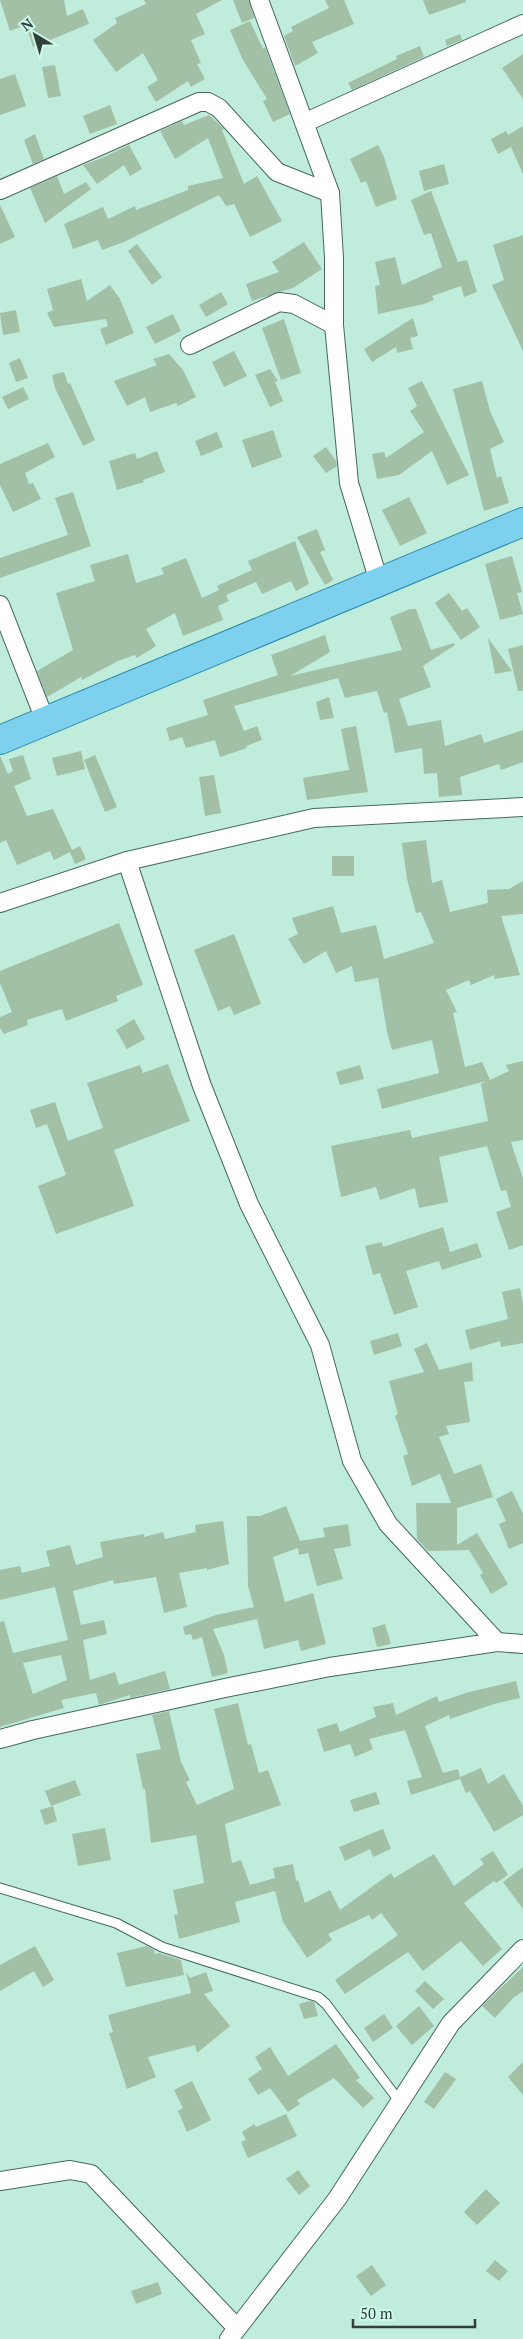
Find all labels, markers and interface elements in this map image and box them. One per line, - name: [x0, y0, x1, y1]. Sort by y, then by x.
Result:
- north arrow: [10, 10, 60, 60]
- text: N: [17, 13, 37, 35]
- scale bar: [353, 2296, 476, 2328]
- text: 50 m: [360, 2303, 393, 2323]

